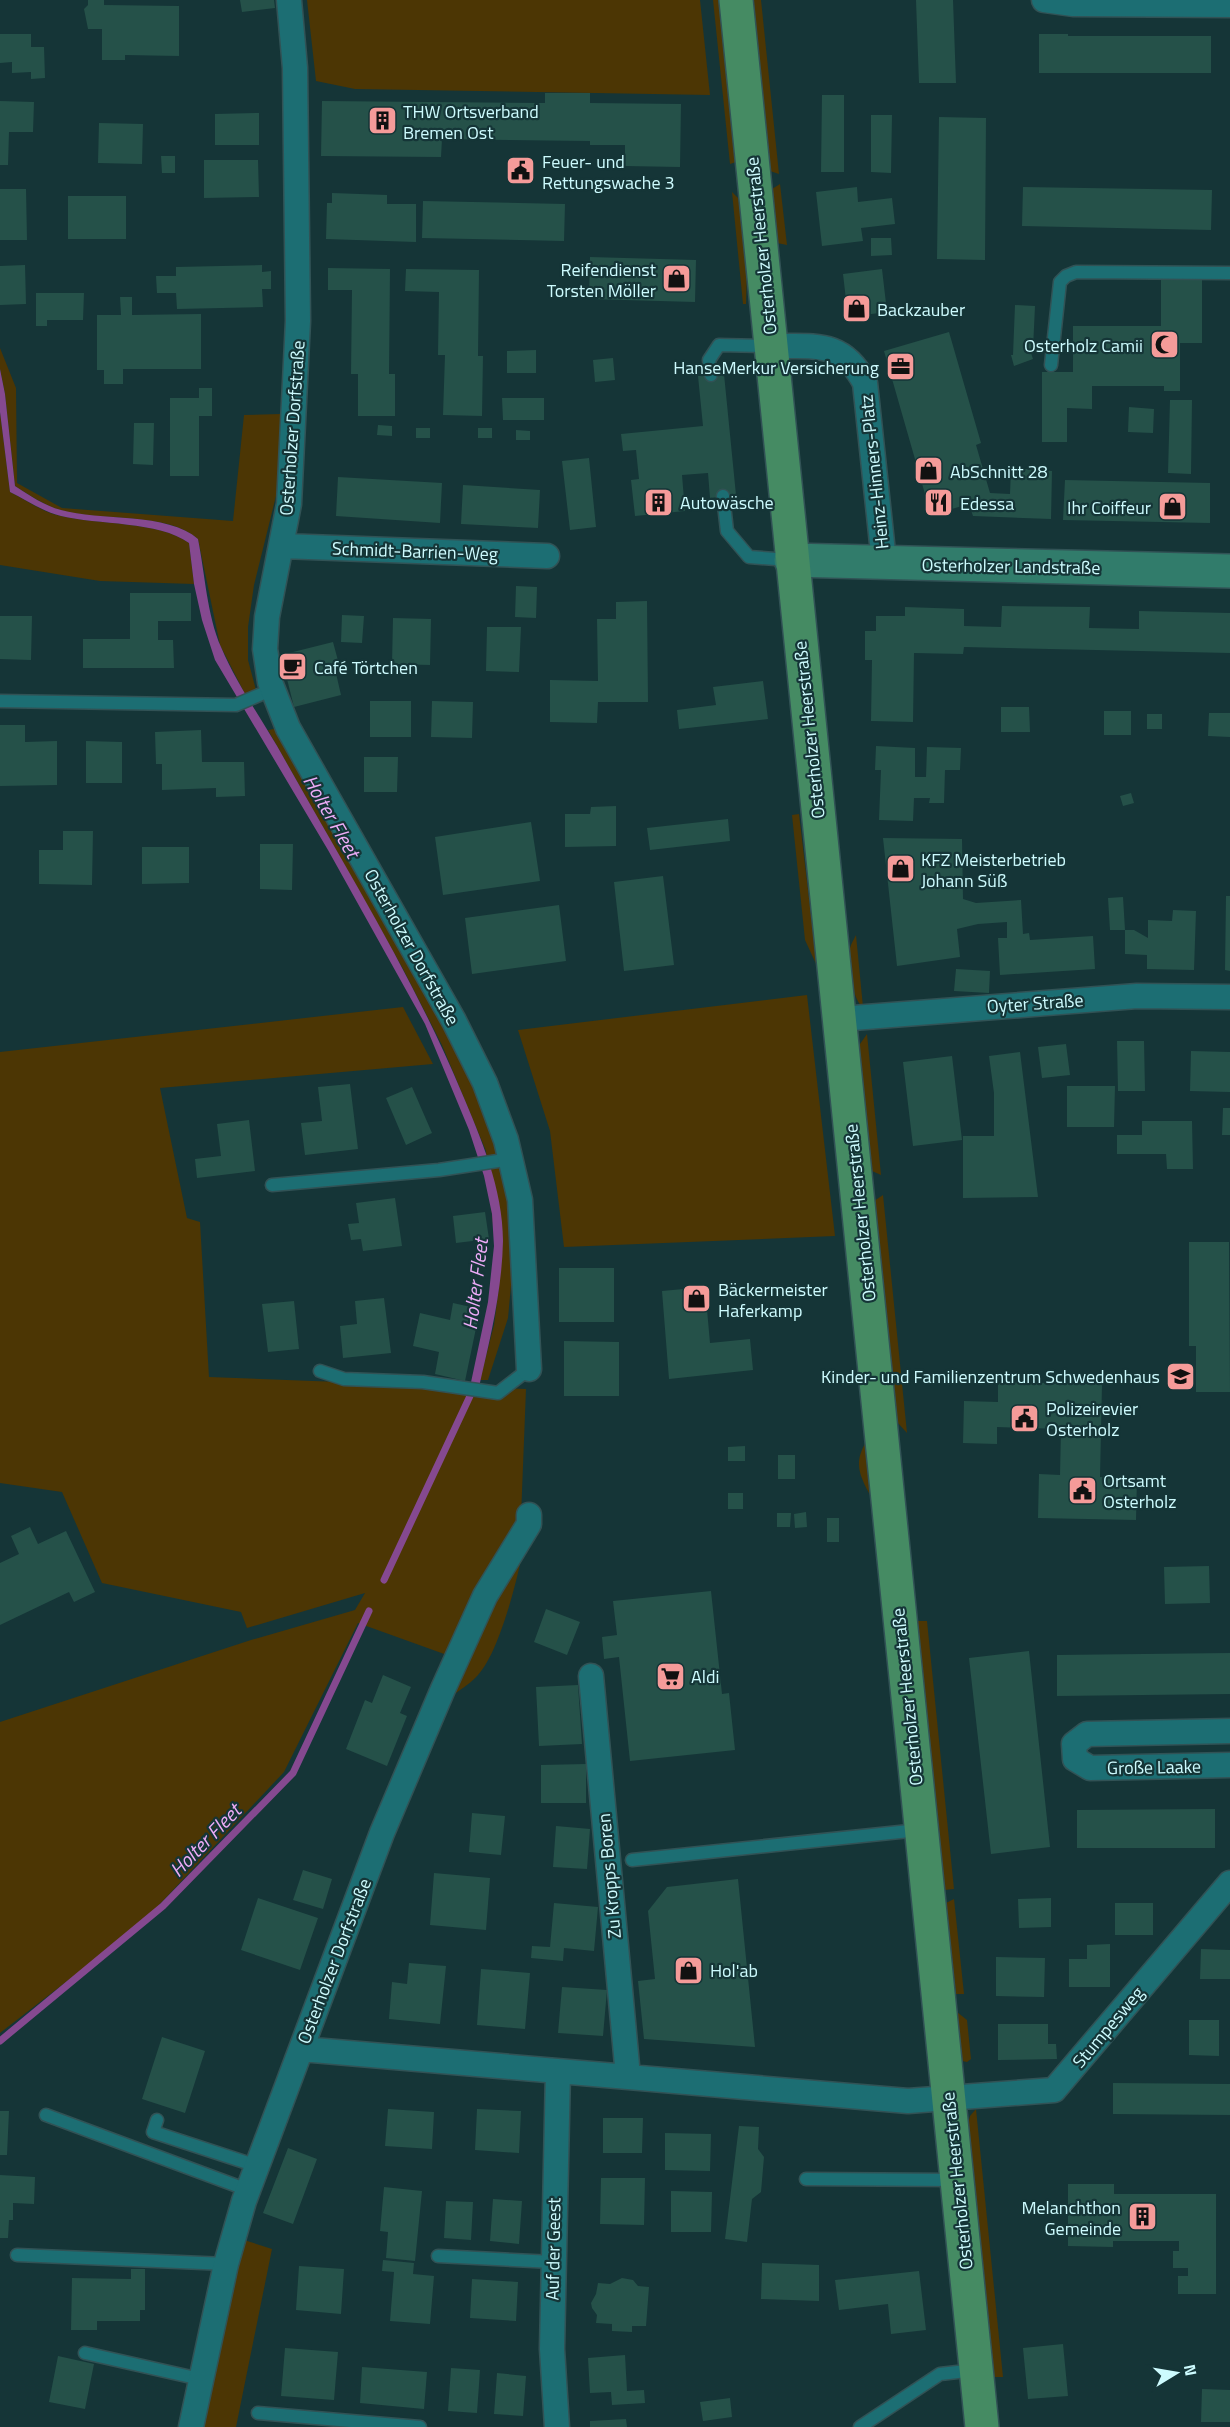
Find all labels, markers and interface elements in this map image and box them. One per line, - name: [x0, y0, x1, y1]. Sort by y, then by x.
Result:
- place label: THW Ortsverband Bremen Ost: [403, 98, 539, 146]
- building icon: THW Ortsverband Bremen Ost: [366, 105, 398, 137]
- place label: Feuer- und Rettungswache 3: [542, 148, 675, 196]
- public building icon: Feuer- und Rettungswache 3: [505, 155, 537, 187]
- street label: Osterholzer Heerstraße: [738, 156, 784, 336]
- place label: Reifendienst Torsten Möller: [547, 256, 657, 304]
- shop icon: Reifendienst Torsten Möller: [661, 263, 693, 295]
- shop icon: Backzauber: [840, 293, 872, 325]
- place label: Backzauber: [877, 296, 965, 323]
- mosque icon: Osterholz Camii: [1148, 329, 1180, 361]
- place label: Osterholz Camii: [1024, 332, 1143, 359]
- street label: Osterholzer Dorfstraße: [272, 340, 312, 516]
- office icon: HanseMerkur Versicherung: [884, 351, 916, 383]
- place label: HanseMerkur Versicherung: [673, 354, 879, 381]
- street label: Heinz-Hinners-Platz: [852, 393, 896, 551]
- shop icon: AbSchnitt 28: [913, 455, 945, 487]
- place label: AbSchnitt 28: [950, 458, 1048, 485]
- building icon: Autowäsche: [643, 486, 675, 518]
- restaurant icon: Edessa: [923, 487, 955, 519]
- place label: Autowäsche: [680, 489, 774, 516]
- place label: Edessa: [960, 490, 1014, 517]
- shop icon: Ihr Coiffeur: [1156, 491, 1188, 523]
- place label: Ihr Coiffeur: [1067, 494, 1151, 521]
- street label: Schmidt-Barrien-Weg: [331, 535, 499, 567]
- street label: Osterholzer Landstraße: [921, 551, 1101, 581]
- street label: Osterholzer Heerstraße: [786, 640, 832, 820]
- cafe icon: Café Törtchen: [277, 651, 309, 683]
- place label: Café Törtchen: [314, 654, 418, 681]
- water label: Holter Fleet: [296, 769, 370, 866]
- place label: KFZ Meisterbetrieb Johann Süß: [921, 846, 1066, 894]
- shop icon: KFZ Meisterbetrieb Johann Süß: [884, 853, 916, 885]
- street label: Osterholzer Dorfstraße: [358, 864, 466, 1030]
- street label: Oyter Straße: [986, 986, 1084, 1020]
- street label: Osterholzer Heerstraße: [837, 1123, 883, 1303]
- water label: Holter Fleet: [454, 1234, 496, 1331]
- place label: Bäckermeister Haferkamp: [718, 1276, 828, 1324]
- shop icon: Bäckermeister Haferkamp: [681, 1283, 713, 1315]
- school or university icon: Kinder- und Familienzentrum Schwedenhaus: [1165, 1360, 1197, 1392]
- place label: Kinder- und Familienzentrum Schwedenhaus: [821, 1363, 1160, 1390]
- place label: Polizeirevier Osterholz: [1046, 1395, 1138, 1443]
- public building icon: Polizeirevier Osterholz: [1009, 1402, 1041, 1434]
- place label: Ortsamt Osterholz: [1103, 1467, 1176, 1515]
- public building icon: Ortsamt Osterholz: [1066, 1474, 1098, 1506]
- street label: Osterholzer Heerstraße: [884, 1607, 930, 1787]
- supermarket icon: Aldi: [654, 1660, 686, 1692]
- place label: Aldi: [691, 1663, 719, 1690]
- street label: Große Laake: [1107, 1753, 1201, 1781]
- water label: Holter Fleet: [162, 1794, 250, 1884]
- street label: Zu Kropps Boren: [590, 1812, 628, 1940]
- street label: Osterholzer Dorfstraße: [290, 1874, 378, 2048]
- shop icon: Hol'ab: [673, 1954, 705, 1986]
- place label: Hol'ab: [710, 1957, 758, 1984]
- street label: Stumpesweg: [1066, 1980, 1150, 2074]
- street label: Osterholzer Heerstraße: [934, 2091, 980, 2271]
- place label: Melanchthon Gemeinde: [1021, 2194, 1121, 2242]
- street label: Auf der Geest: [539, 2197, 567, 2301]
- building icon: Melanchthon Gemeinde: [1126, 2201, 1158, 2233]
- north arrow: [1146, 2343, 1206, 2403]
- text: N: [1178, 2362, 1204, 2378]

